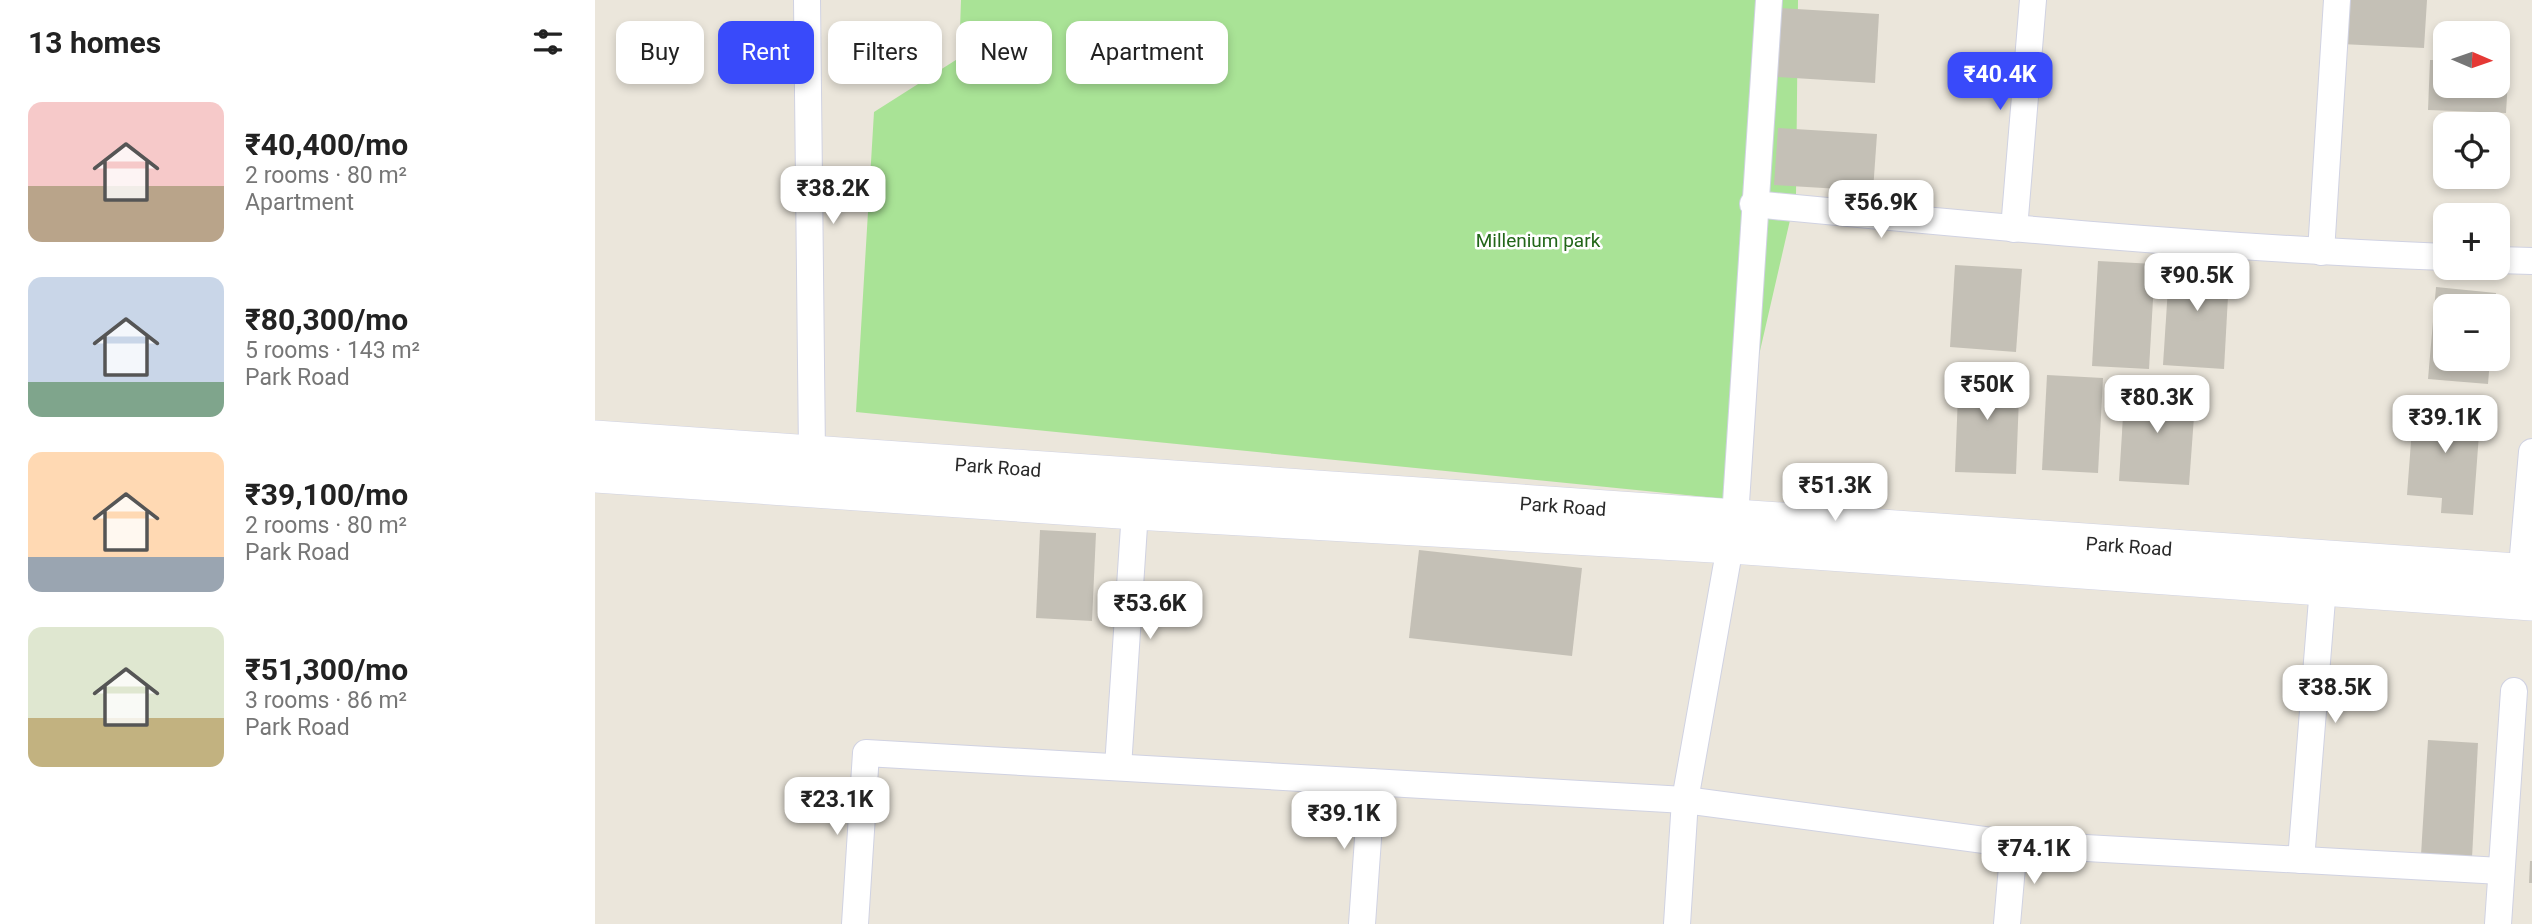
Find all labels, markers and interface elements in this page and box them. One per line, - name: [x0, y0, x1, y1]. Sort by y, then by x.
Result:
- chip: Buy: [616, 21, 704, 84]
- chip: Rent: [718, 21, 814, 84]
- chip: Filters: [828, 21, 942, 84]
- chip: New: [956, 21, 1052, 84]
- chip: Apartment: [1066, 21, 1228, 84]
- north arrow: [2433, 21, 2509, 98]
- map controls: [2433, 21, 2510, 371]
- icon: filters: [529, 23, 567, 61]
- text: 13 homes: [28, 25, 161, 60]
- pin: ₹40.4K: [1943, 52, 2057, 112]
- text: ₹40.4K: [1964, 61, 2036, 88]
- button: locate: [2433, 112, 2510, 189]
- text: ₹40,400/mo: [245, 127, 408, 162]
- icon: home: [84, 130, 168, 214]
- text: 2 rooms · 80 m²: [245, 162, 407, 189]
- pin: ₹38.2K: [776, 166, 890, 226]
- text: ₹38.2K: [797, 175, 869, 202]
- pin: ₹56.9K: [1824, 180, 1938, 240]
- text: Apartment: [245, 189, 354, 216]
- text: ₹56.9K: [1845, 189, 1917, 216]
- button: +: [2433, 203, 2510, 280]
- park label: Millenium park: [1476, 229, 1601, 252]
- pin: ₹90.5K: [2140, 254, 2254, 313]
- text: ₹90.5K: [2161, 262, 2233, 289]
- button: −: [2433, 294, 2510, 371]
- text: ₹80,300/mo: [245, 302, 408, 337]
- icon: home: [84, 305, 168, 389]
- text: 5 rooms · 143 m²: [245, 337, 420, 364]
- pin: ₹50K: [1946, 362, 2028, 422]
- text: Park Road: [245, 364, 350, 391]
- text: ₹50K: [1960, 371, 2014, 398]
- pin: ₹80.3K: [2100, 376, 2214, 435]
- text: ₹80.3K: [2121, 384, 2193, 411]
- pin: ₹39.1K: [2388, 396, 2502, 455]
- text: ₹39.1K: [2409, 404, 2481, 431]
- street label: Park Road: [954, 453, 1042, 482]
- pin: ₹51.3K: [1778, 463, 1892, 523]
- text: ₹51.3K: [1799, 472, 1871, 499]
- text: ₹39,100/mo: [245, 477, 408, 512]
- icon: home: [84, 480, 168, 564]
- street label: Park Road: [1519, 492, 1607, 521]
- text: 2 rooms · 80 m²: [245, 512, 407, 539]
- street label: Park Road: [2085, 532, 2173, 561]
- text: Park Road: [245, 539, 350, 566]
- pin: ₹53.6K: [1093, 582, 1207, 641]
- text: ₹53.6K: [1114, 590, 1186, 617]
- text: ₹51,300/mo: [245, 652, 408, 687]
- icon: home: [84, 655, 168, 739]
- pin: ₹38.5K: [2278, 666, 2392, 725]
- text: ₹38.5K: [2299, 674, 2371, 701]
- text: 3 rooms · 86 m²: [245, 687, 407, 714]
- text: Park Road: [245, 714, 350, 741]
- pin: ₹23.1K: [780, 778, 894, 837]
- text: ₹23.1K: [801, 786, 873, 813]
- pin: ₹39.1K: [1287, 792, 1401, 851]
- text: ₹39.1K: [1308, 800, 1380, 827]
- pin: ₹74.1K: [1977, 826, 2091, 886]
- text: ₹74.1K: [1998, 835, 2070, 862]

